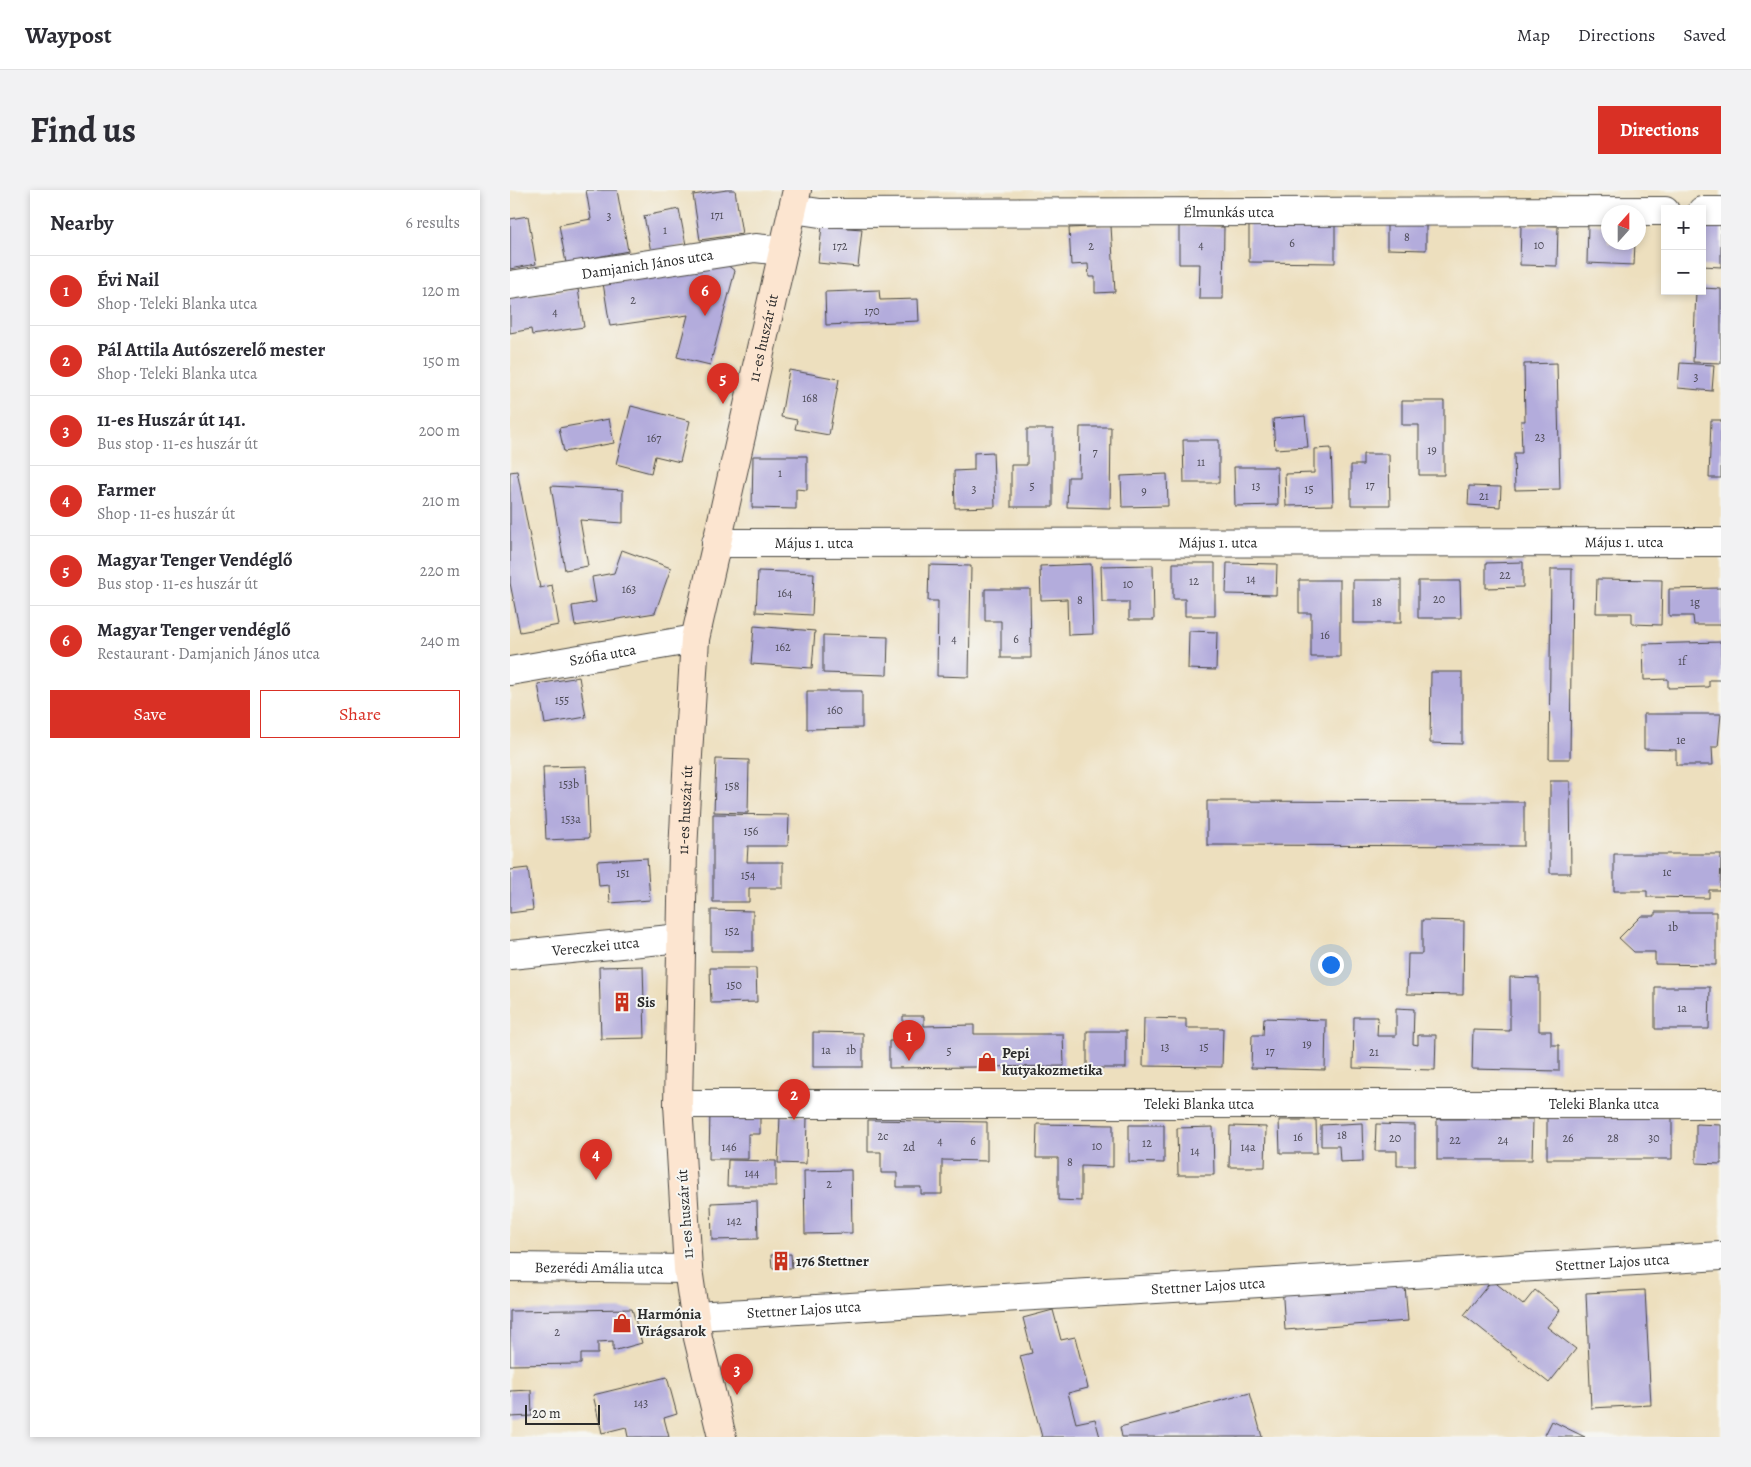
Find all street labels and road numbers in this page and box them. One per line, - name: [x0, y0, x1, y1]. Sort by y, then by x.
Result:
- street label: Élmunkás utca: [1183, 202, 1274, 222]
- street label: Damjanich János utca: [580, 244, 715, 284]
- street label: 11-es huszár út: [744, 292, 783, 384]
- street label: Május 1. utca: [1178, 532, 1258, 553]
- street label: Május 1. utca: [1584, 532, 1664, 552]
- street label: Május 1. utca: [774, 533, 854, 553]
- street label: Szófia utca: [568, 639, 638, 671]
- street label: 11-es huszár út: [673, 765, 697, 855]
- street label: Vereczkei utca: [550, 932, 640, 961]
- street label: Teleki Blanka utca: [1144, 1094, 1254, 1114]
- street label: Teleki Blanka utca: [1549, 1094, 1659, 1114]
- street label: 11-es huszár út: [672, 1169, 698, 1259]
- street label: Stettner Lajos utca: [1555, 1249, 1670, 1276]
- street label: Bezerédi Amália utca: [534, 1257, 664, 1279]
- street label: Stettner Lajos utca: [1150, 1273, 1266, 1299]
- street label: Stettner Lajos utca: [746, 1296, 862, 1323]

